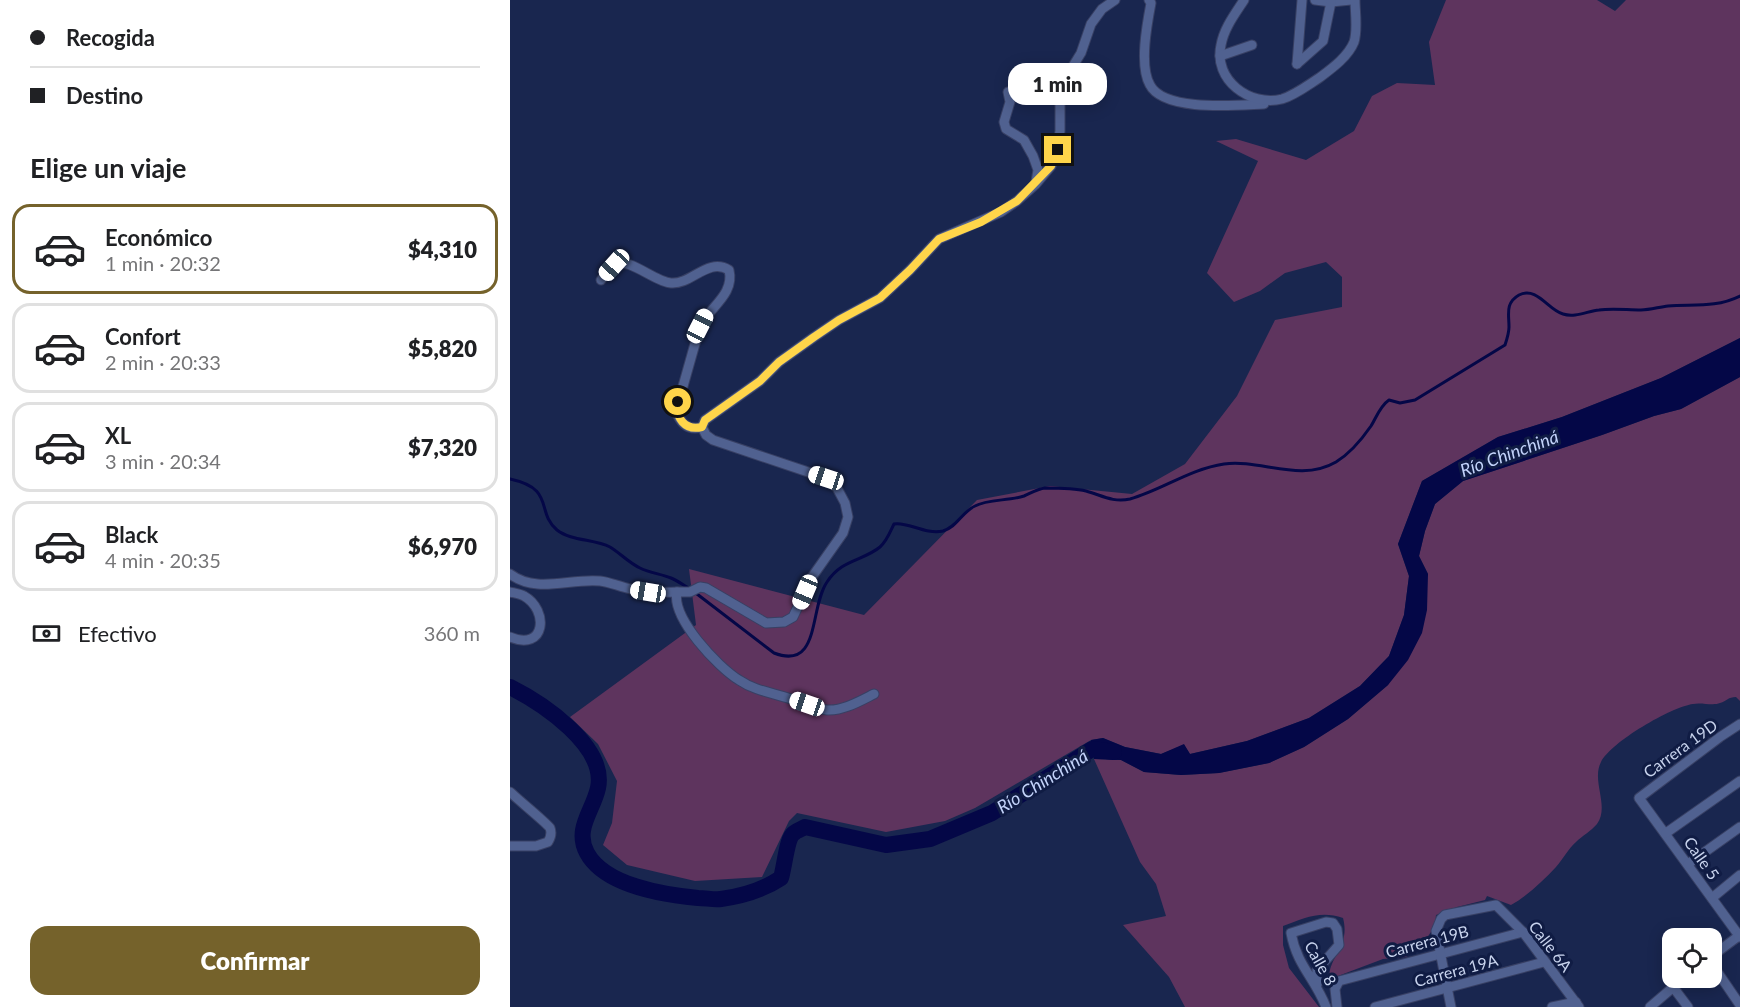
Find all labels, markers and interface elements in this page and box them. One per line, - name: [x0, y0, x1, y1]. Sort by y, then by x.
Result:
- text: Recogida: [66, 24, 155, 51]
- callout: 1 min: [1008, 63, 1108, 105]
- text: 1 min: [1033, 72, 1082, 96]
- text: Destino: [66, 82, 143, 109]
- route end: [1044, 136, 1071, 163]
- text: Elige un viaje: [30, 151, 187, 184]
- icon: car: [33, 222, 87, 276]
- text: Económico: [105, 224, 212, 251]
- text: $4,310: [408, 236, 477, 263]
- car: [595, 246, 633, 284]
- text: 1 min · 20:32: [105, 251, 221, 275]
- car: [684, 306, 716, 346]
- icon: car: [33, 321, 87, 375]
- text: Confort: [105, 323, 181, 350]
- text: $5,820: [408, 335, 477, 362]
- text: 2 min · 20:33: [105, 350, 221, 374]
- route start: [664, 388, 691, 415]
- icon: car: [33, 420, 87, 474]
- text: XL: [105, 422, 131, 449]
- water label: Río Chinchiná: [1457, 425, 1562, 481]
- text: $7,320: [408, 434, 477, 461]
- text: 3 min · 20:34: [105, 449, 221, 473]
- car: [806, 464, 846, 492]
- icon: car: [33, 519, 87, 573]
- text: Black: [105, 521, 158, 548]
- text: $6,970: [408, 533, 477, 560]
- text: 4 min · 20:35: [105, 548, 221, 572]
- car: [790, 572, 820, 612]
- car: [629, 580, 667, 604]
- icon: cash: [30, 617, 63, 650]
- text: Efectivo: [78, 620, 157, 647]
- text: 360 m: [424, 621, 480, 645]
- car: [787, 690, 827, 718]
- street label: Carrera 19D: [1639, 715, 1721, 781]
- water label: Río Chinchiná: [992, 744, 1092, 818]
- street label: Calle 5: [1680, 833, 1724, 883]
- street label: Calle 6A: [1525, 917, 1577, 975]
- street label: Carrera 19B: [1383, 921, 1471, 961]
- button: Confirmar: [30, 926, 480, 995]
- map controls: [1662, 928, 1722, 988]
- button: locate: [1662, 928, 1722, 988]
- street label: Calle 8: [1301, 937, 1341, 989]
- street label: Carrera 19A: [1412, 950, 1500, 990]

